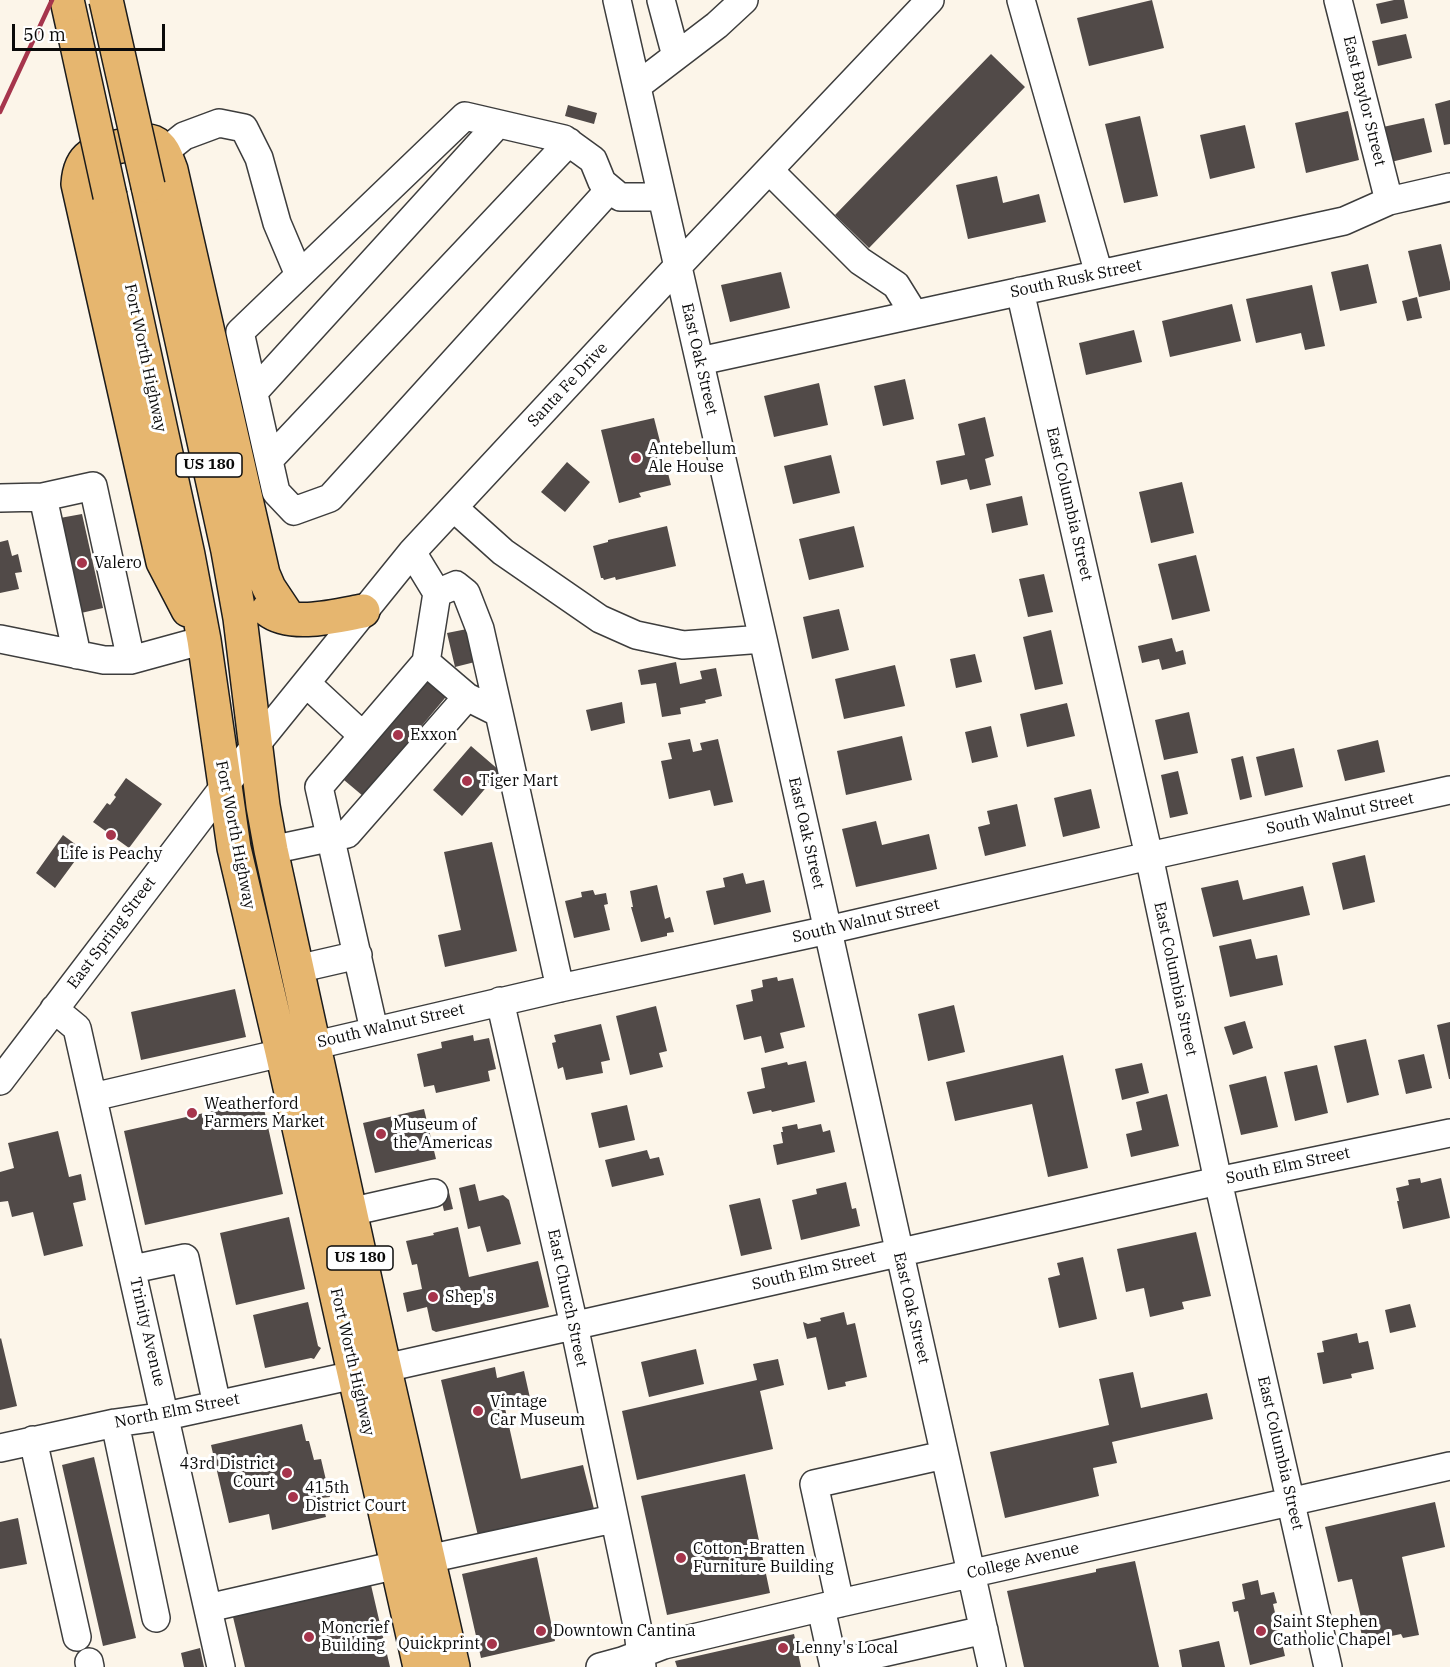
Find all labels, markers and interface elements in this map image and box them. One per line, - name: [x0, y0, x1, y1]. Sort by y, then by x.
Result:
- scale bar: [15, 12, 168, 50]
- text: 50 m: [23, 23, 66, 46]
- street label: East Baylor Street: [1339, 34, 1389, 168]
- street label: South Rusk Street: [1008, 256, 1144, 302]
- street label: Fort Worth Highway: [120, 282, 170, 434]
- street label: East Oak Street: [677, 301, 721, 417]
- street label: Santa Fe Drive: [524, 339, 612, 431]
- street label: East Columbia Street: [1042, 425, 1096, 583]
- place label: Antebellum Ale House: [648, 439, 736, 477]
- marker: Antebellum Ale House: [629, 451, 643, 465]
- road number: US 180: [176, 453, 242, 477]
- place label: Valero: [94, 553, 142, 573]
- marker: Valero: [75, 556, 89, 570]
- place label: Exxon: [410, 725, 457, 745]
- marker: Exxon: [391, 728, 405, 742]
- street label: Fort Worth Highway: [211, 759, 259, 911]
- place label: Tiger Mart: [479, 771, 558, 791]
- marker: Tiger Mart: [460, 774, 474, 788]
- street label: East Oak Street: [784, 775, 828, 891]
- street label: South Walnut Street: [1265, 789, 1415, 839]
- marker: Life is Peachy: [104, 828, 118, 842]
- place label: Life is Peachy: [60, 844, 162, 864]
- street label: East Spring Street: [64, 873, 160, 993]
- street label: South Walnut Street: [791, 895, 941, 947]
- street label: East Columbia Street: [1149, 900, 1201, 1058]
- street label: South Walnut Street: [316, 1000, 466, 1052]
- place label: Weatherford Farmers Market: [204, 1094, 325, 1132]
- marker: Weatherford Farmers Market: [185, 1106, 199, 1120]
- place label: Museum of the Americas: [393, 1115, 493, 1153]
- marker: Museum of the Americas: [374, 1127, 388, 1141]
- street label: South Elm Street: [1224, 1143, 1352, 1189]
- street label: East Church Street: [543, 1227, 591, 1369]
- road number: US 180: [327, 1246, 393, 1270]
- street label: South Elm Street: [750, 1247, 878, 1295]
- street label: East Oak Street: [889, 1250, 933, 1366]
- street label: Trinity Avenue: [125, 1275, 169, 1389]
- street label: Fort Worth Highway: [326, 1286, 378, 1438]
- place label: Shep's: [445, 1287, 494, 1307]
- marker: Shep's: [426, 1290, 440, 1304]
- street label: East Columbia Street: [1253, 1374, 1307, 1532]
- street label: North Elm Street: [113, 1389, 241, 1433]
- place label: Vintage Car Museum: [490, 1392, 585, 1430]
- marker: Vintage Car Museum: [471, 1404, 485, 1418]
- place label: 43rd District Court: [180, 1454, 275, 1492]
- marker: 43rd District Court: [280, 1466, 294, 1480]
- place label: 415th District Court: [305, 1478, 406, 1516]
- marker: 415th District Court: [286, 1490, 300, 1504]
- place label: Cotton-Bratten Furniture Building: [693, 1539, 834, 1577]
- street label: College Avenue: [965, 1539, 1081, 1583]
- marker: Cotton-Bratten Furniture Building: [674, 1551, 688, 1565]
- place label: Saint Stephen Catholic Chapel: [1273, 1612, 1391, 1650]
- place label: Moncrief Building: [321, 1618, 389, 1656]
- place label: Downtown Cantina: [553, 1621, 696, 1641]
- marker: Downtown Cantina: [534, 1624, 548, 1638]
- marker: Saint Stephen Catholic Chapel: [1254, 1624, 1268, 1638]
- marker: Moncrief Building: [302, 1630, 316, 1644]
- place label: Quickprint: [398, 1634, 480, 1654]
- marker: Quickprint: [485, 1637, 499, 1651]
- place label: Lenny's Local: [795, 1638, 898, 1658]
- marker: Lenny's Local: [776, 1641, 790, 1655]

